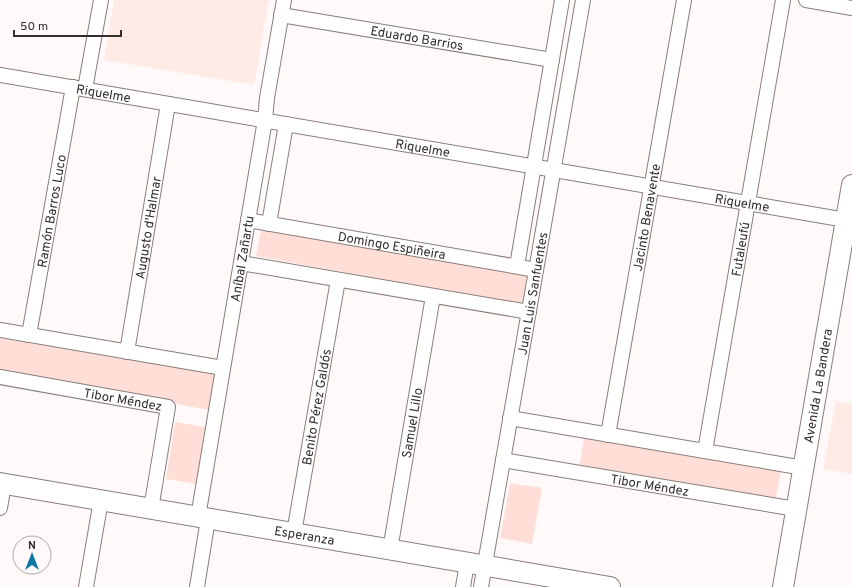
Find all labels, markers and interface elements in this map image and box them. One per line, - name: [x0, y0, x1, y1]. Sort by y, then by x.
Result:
- scale bar: [14, 12, 121, 38]
- text: 50 m: [20, 19, 48, 35]
- street label: Eduardo Barrios: [369, 24, 464, 55]
- street label: Riquelme: [75, 82, 132, 107]
- street label: Riquelme: [394, 137, 451, 162]
- street label: Ramón Barros Luco: [35, 154, 71, 269]
- street label: Jacinto Benavente: [631, 163, 665, 273]
- street label: Augusto d'Halmar: [133, 175, 166, 281]
- street label: Riquelme: [713, 192, 770, 217]
- street label: Aníbal Zañartu: [228, 215, 259, 303]
- street label: Futaleufú: [729, 221, 754, 278]
- street label: Domingo Espiñeira: [336, 230, 447, 264]
- street label: Juan Luis Sanfuentes: [515, 231, 553, 356]
- street label: Avenida La Bandera: [802, 328, 837, 445]
- street label: Benito Pérez Galdós: [300, 348, 336, 467]
- street label: Tibor Méndez: [82, 386, 163, 416]
- street label: Samuel Lillo: [400, 387, 427, 460]
- street label: Tibor Méndez: [609, 472, 690, 501]
- street label: Esperanza: [273, 524, 336, 550]
- north arrow: [12, 535, 52, 575]
- text: N: [28, 539, 36, 553]

